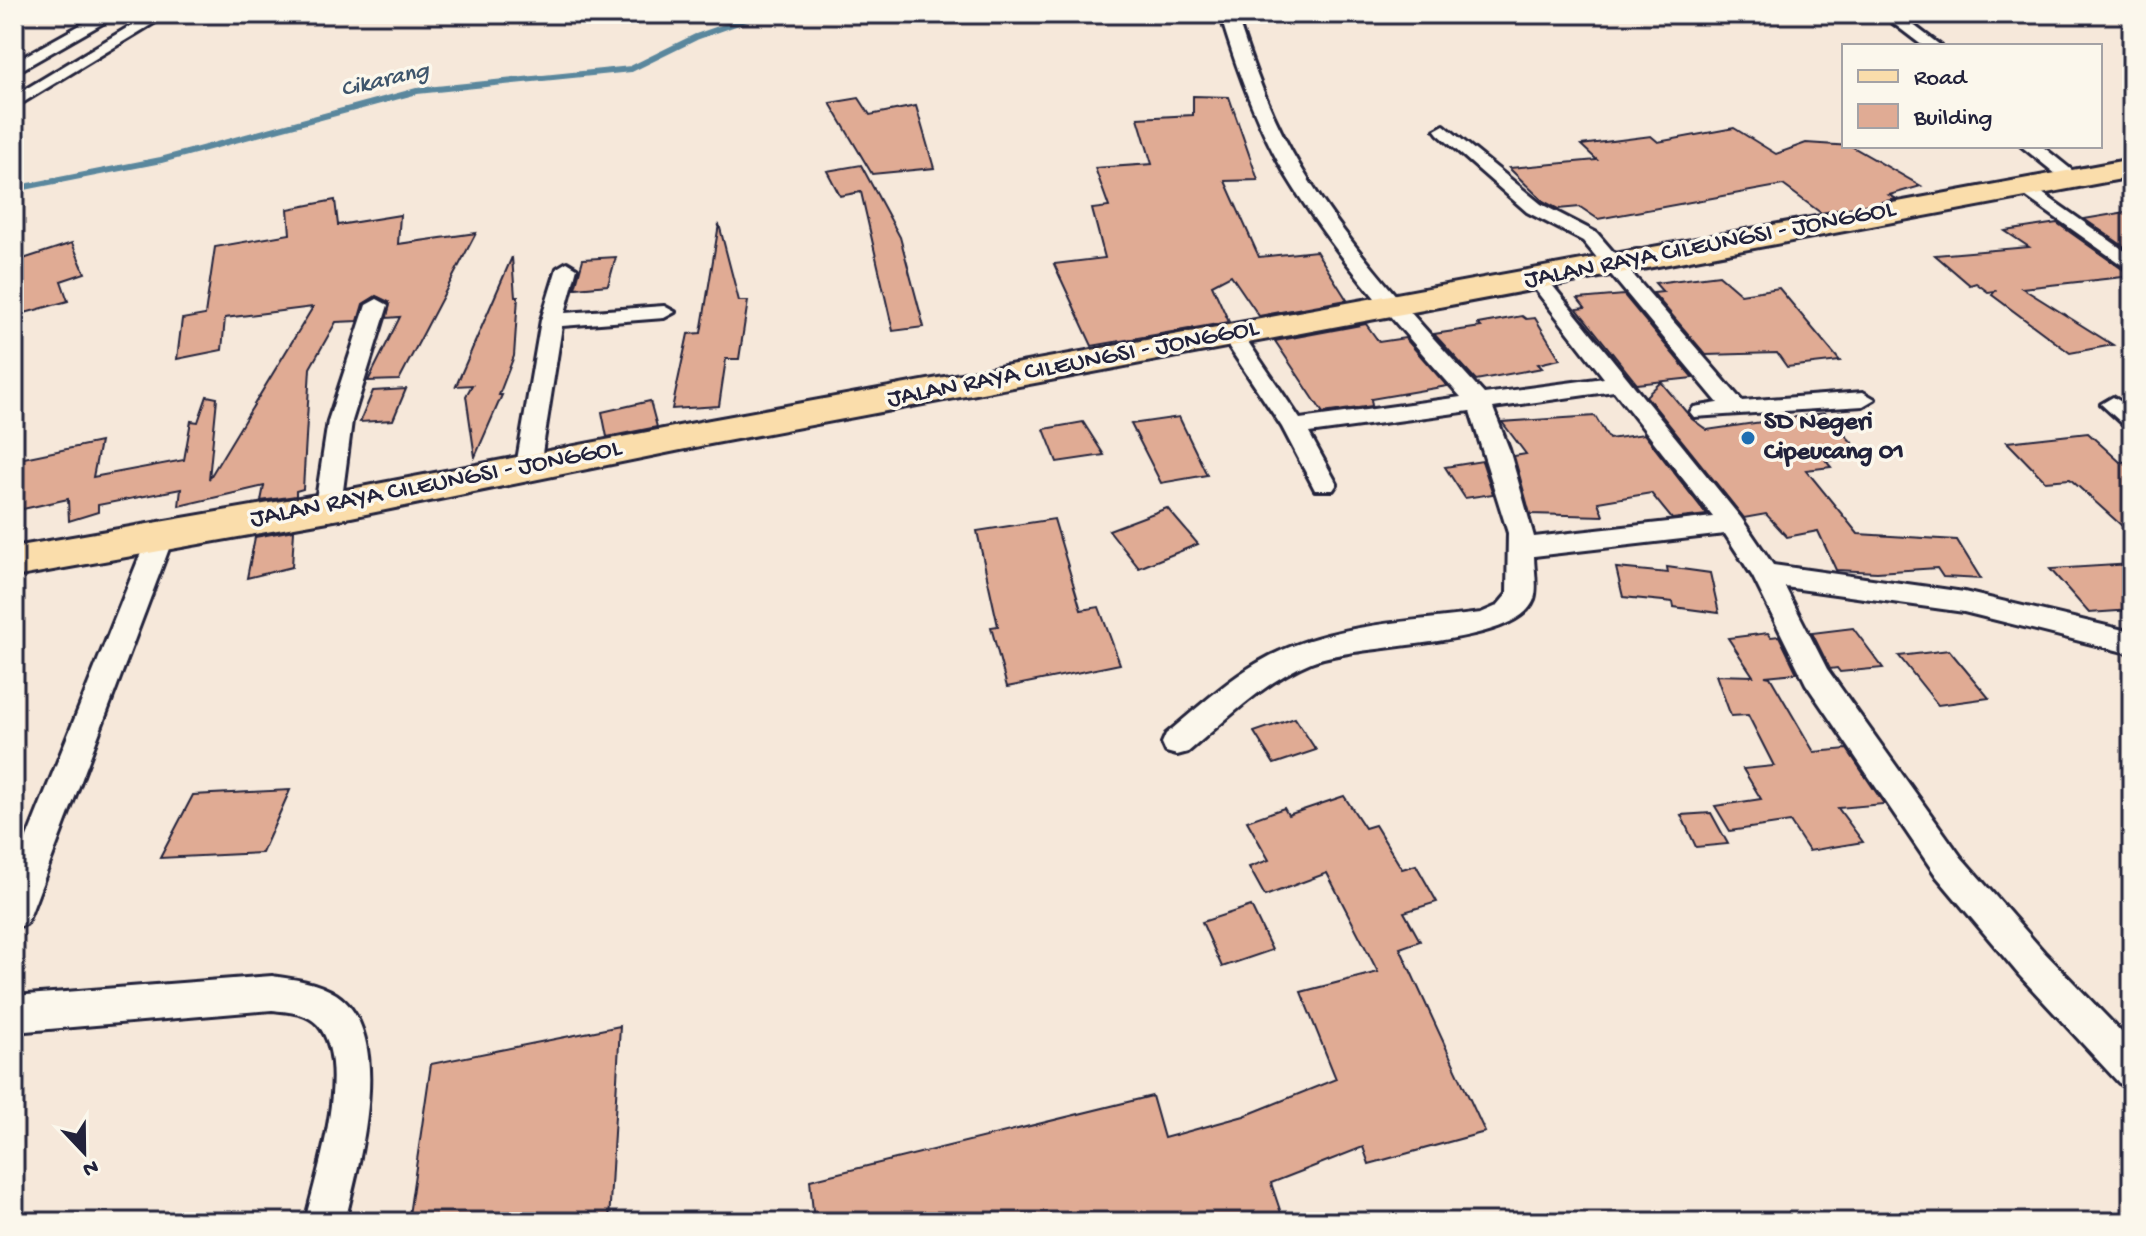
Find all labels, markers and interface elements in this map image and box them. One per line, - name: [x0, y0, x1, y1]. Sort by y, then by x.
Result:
- legend: [1842, 44, 2102, 148]
- water label: Cikarang: [338, 57, 433, 105]
- text: Road: [1914, 65, 1968, 94]
- text: Building: [1913, 105, 1992, 134]
- street label: JALAN RAYA CILEUNGSI - JONGGOL: [1522, 195, 1900, 297]
- street label: JALAN RAYA CILEUNGSI - JONGGOL: [885, 314, 1263, 416]
- place label: SD Negeri Cipeucang 01: [1764, 408, 1904, 469]
- marker: SD Negeri Cipeucang 01: [1739, 429, 1757, 447]
- street label: JALAN RAYA CILEUNGSI - JONGGOL: [248, 434, 626, 536]
- north arrow: [44, 1112, 124, 1192]
- text: N: [78, 1152, 102, 1182]

